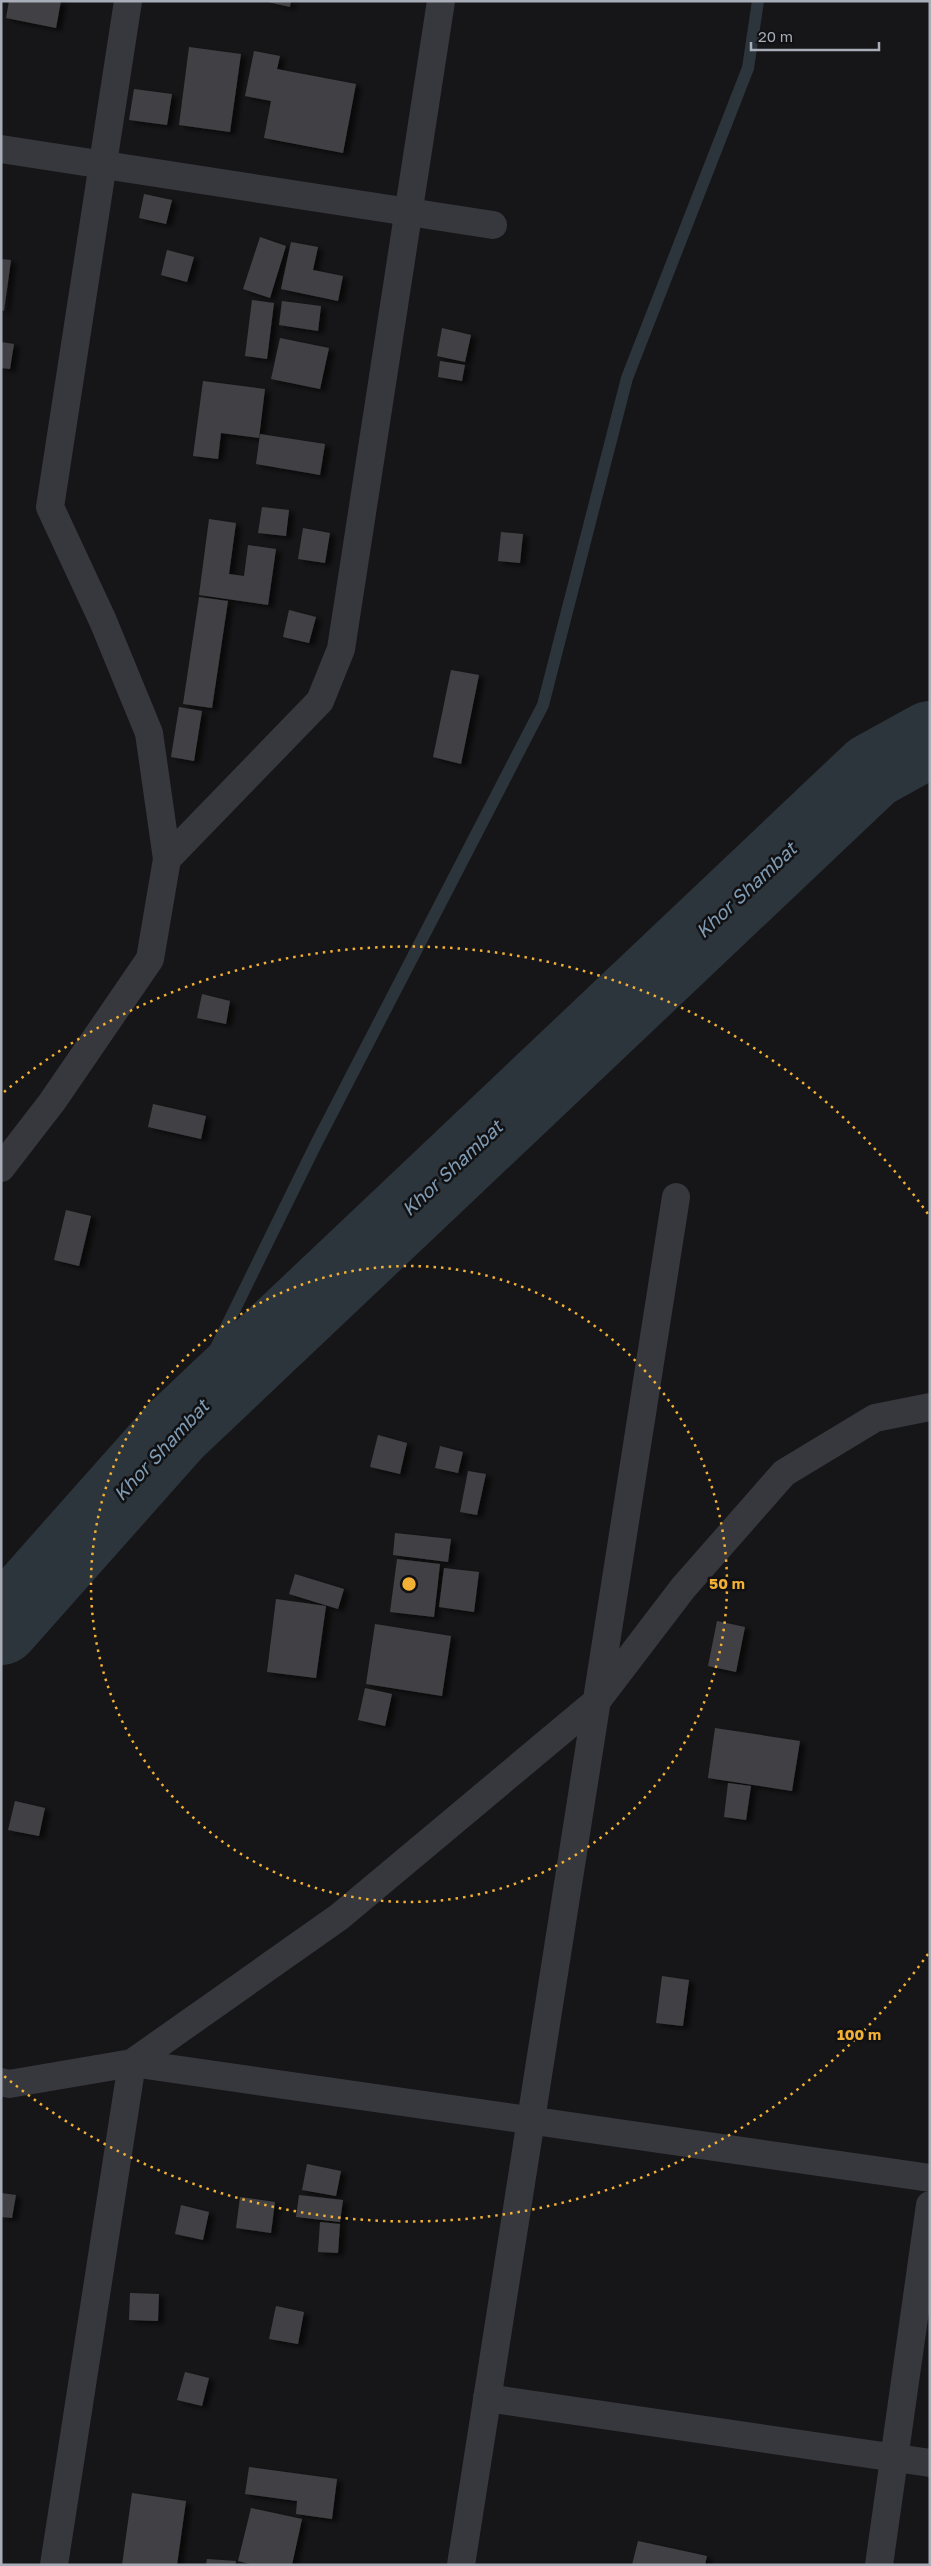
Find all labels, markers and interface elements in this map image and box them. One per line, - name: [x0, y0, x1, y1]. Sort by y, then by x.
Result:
- scale bar: [751, 20, 878, 52]
- text: 20 m: [758, 27, 793, 45]
- water label: Khor Shambat: [690, 835, 803, 942]
- water label: Khor Shambat: [396, 1113, 509, 1220]
- water label: Khor Shambat: [108, 1393, 215, 1505]
- text: 50 m: [709, 1574, 745, 1592]
- centre of rings: [400, 1575, 418, 1593]
- text: 100 m: [837, 2025, 881, 2043]

